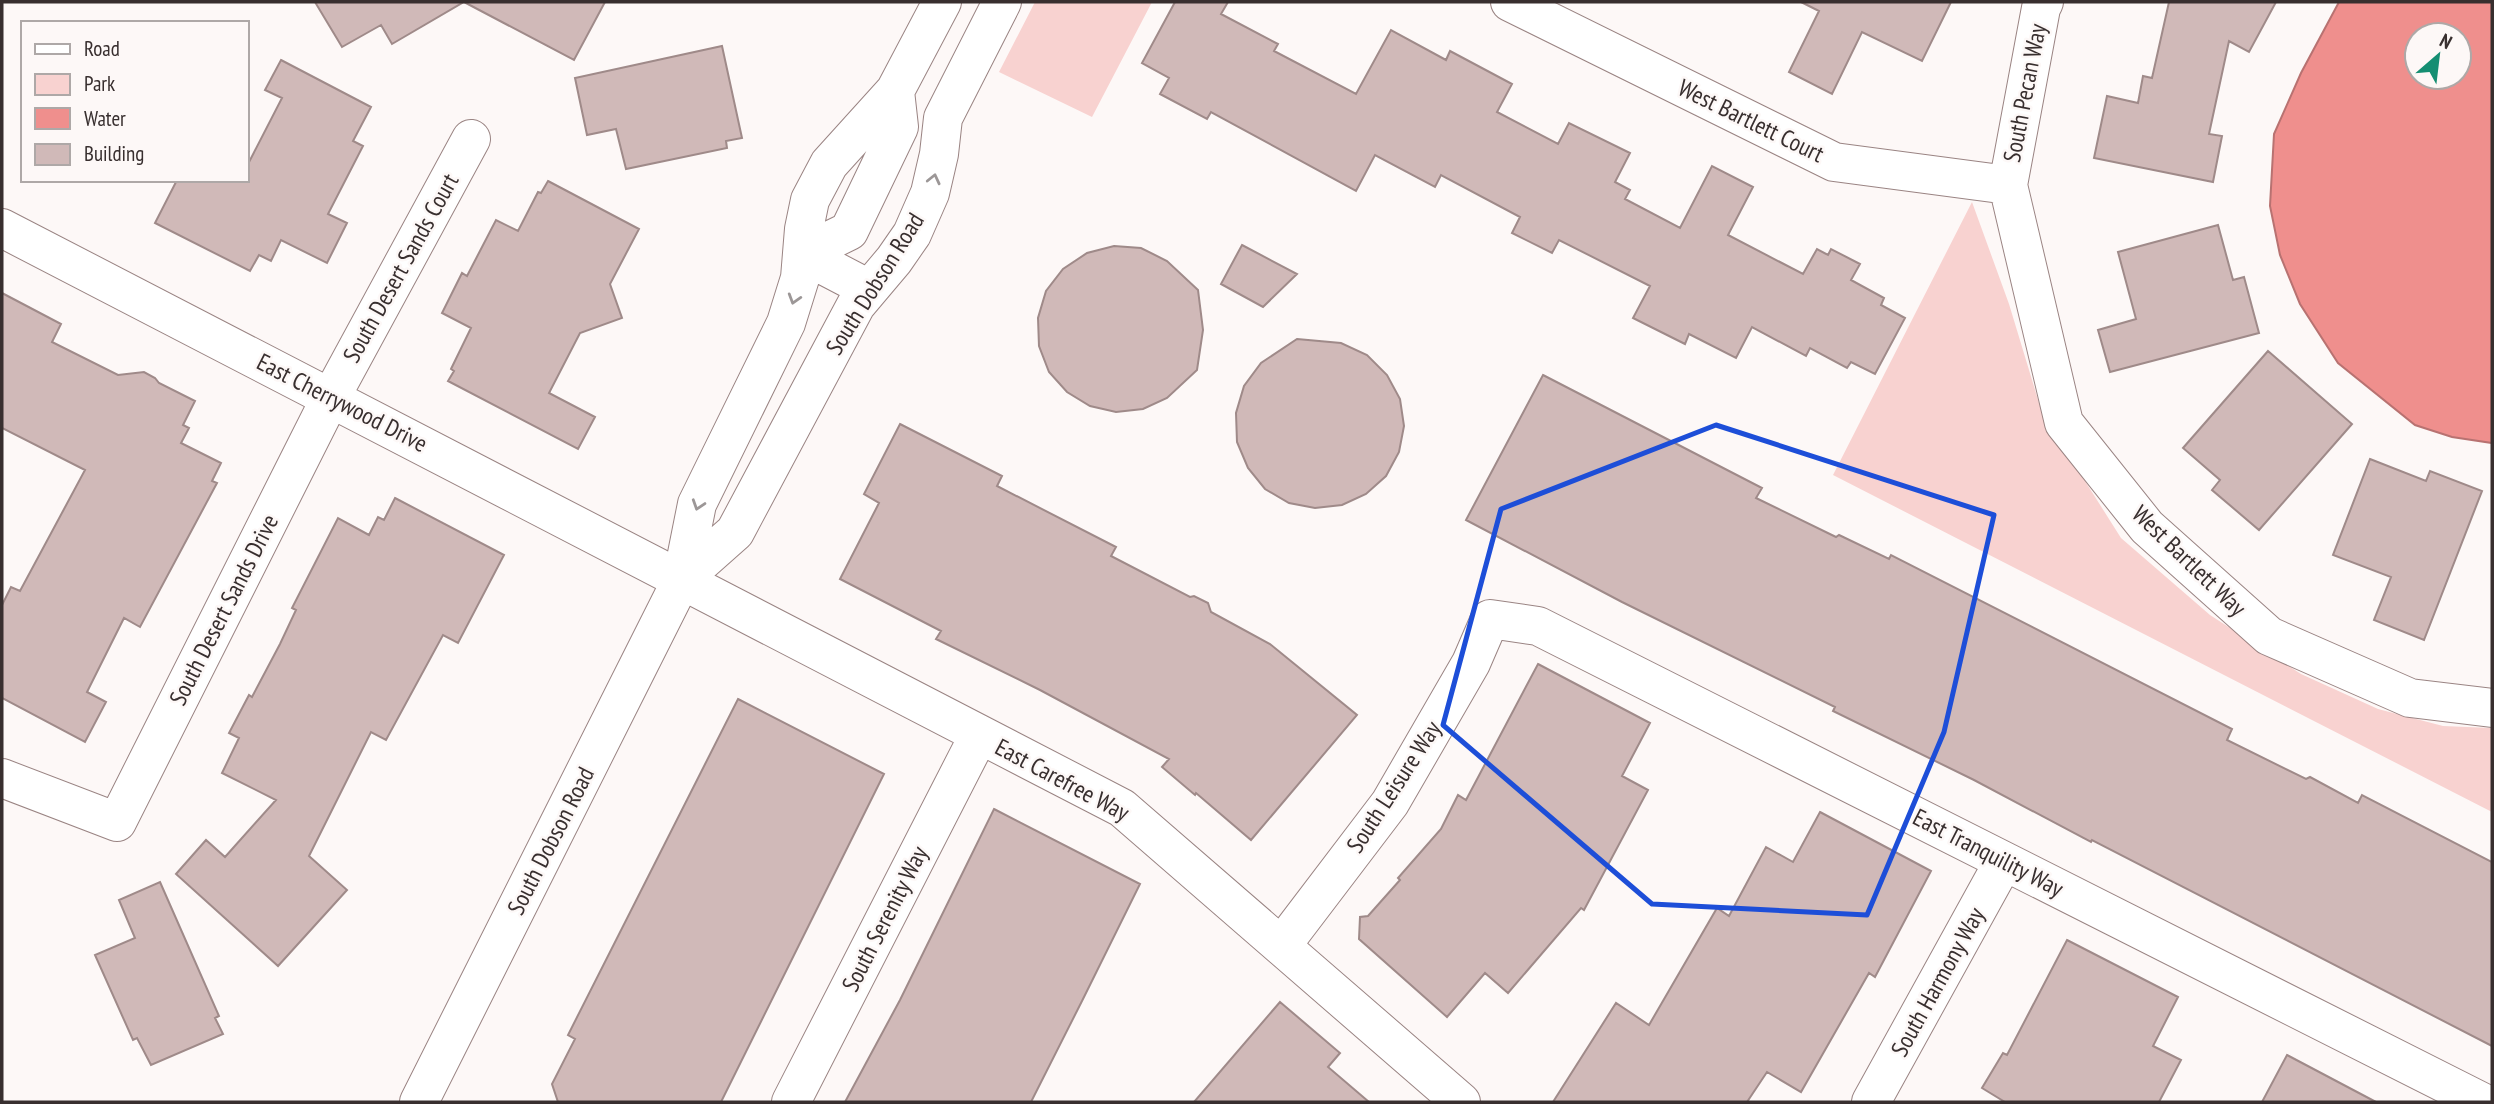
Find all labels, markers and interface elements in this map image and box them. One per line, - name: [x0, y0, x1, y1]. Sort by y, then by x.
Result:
- legend: [21, 21, 248, 182]
- street label: South Pecan Way: [1996, 21, 2053, 165]
- north arrow: [2403, 21, 2473, 91]
- text: N: [2436, 28, 2456, 54]
- text: Road: [84, 35, 120, 62]
- text: Park: [84, 70, 115, 97]
- street label: West Bartlett Court: [1673, 72, 1830, 169]
- text: Water: [84, 105, 126, 132]
- text: Building: [84, 140, 144, 167]
- street label: South Desert Sands Court: [336, 167, 466, 368]
- one-way arrow: [925, 173, 940, 185]
- street label: South Dobson Road: [819, 207, 931, 361]
- one-way arrow: [787, 293, 802, 305]
- street label: East Cherrywood Drive: [252, 346, 433, 459]
- one-way arrow: [692, 498, 707, 510]
- street label: West Bartlett Way: [2126, 498, 2253, 623]
- street label: South Desert Sands Drive: [162, 509, 285, 710]
- street label: South Leisure Way: [1339, 715, 1448, 858]
- street label: East Carefree Way: [990, 731, 1135, 828]
- street label: South Dobson Road: [500, 762, 601, 920]
- street label: East Tranquility Way: [1908, 801, 2069, 904]
- street label: South Serenity Way: [835, 841, 934, 997]
- street label: South Harmony Way: [1884, 902, 1991, 1062]

